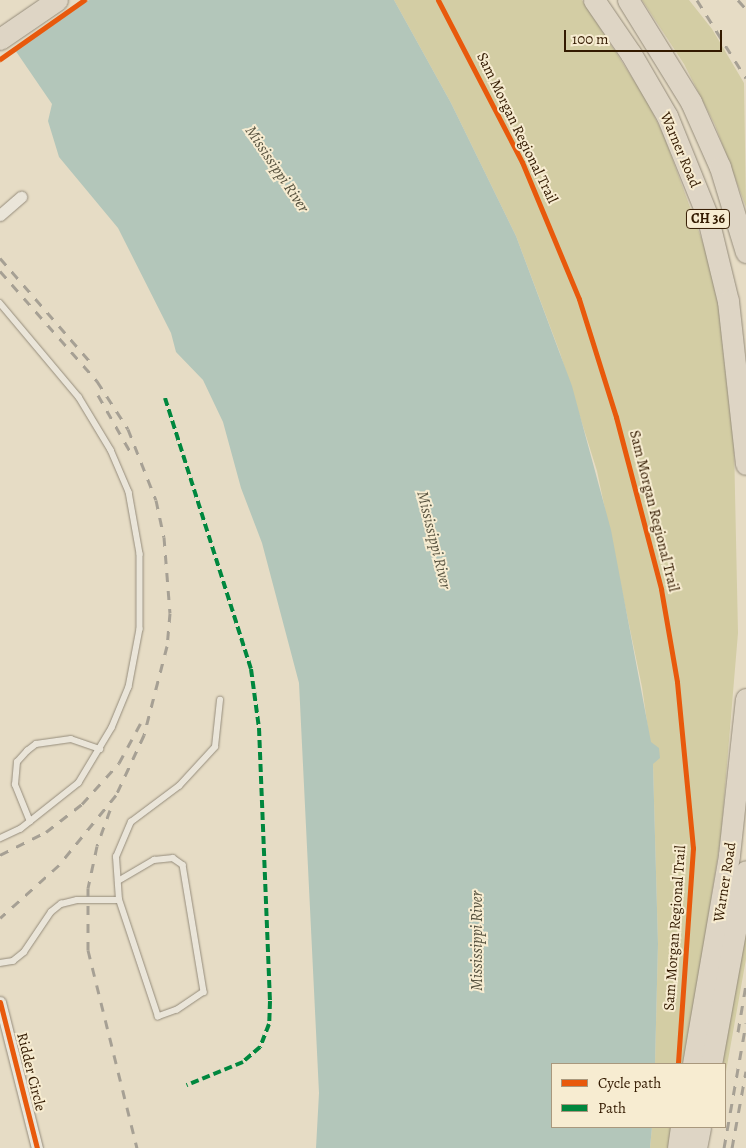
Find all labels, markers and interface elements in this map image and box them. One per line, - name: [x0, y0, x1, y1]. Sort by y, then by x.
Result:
- scale bar: [566, 20, 724, 52]
- text: 100 m: [572, 29, 609, 49]
- street label: Sam Morgan Regional Trail: [473, 50, 561, 206]
- street label: Warner Road: [656, 109, 704, 191]
- water label: Mississippi River: [241, 122, 313, 216]
- road number: CH 36: [686, 208, 730, 230]
- street label: Sam Morgan Regional Trail: [625, 428, 683, 594]
- water label: Mississippi River: [413, 489, 455, 591]
- street label: Warner Road: [710, 841, 740, 923]
- street label: Sam Morgan Regional Trail: [660, 845, 690, 1011]
- water label: Mississippi River: [467, 891, 487, 991]
- street label: Ridder Circle: [13, 1031, 49, 1113]
- legend: [551, 1063, 726, 1128]
- text: Cycle path: [598, 1073, 661, 1093]
- text: Path: [598, 1098, 626, 1118]

